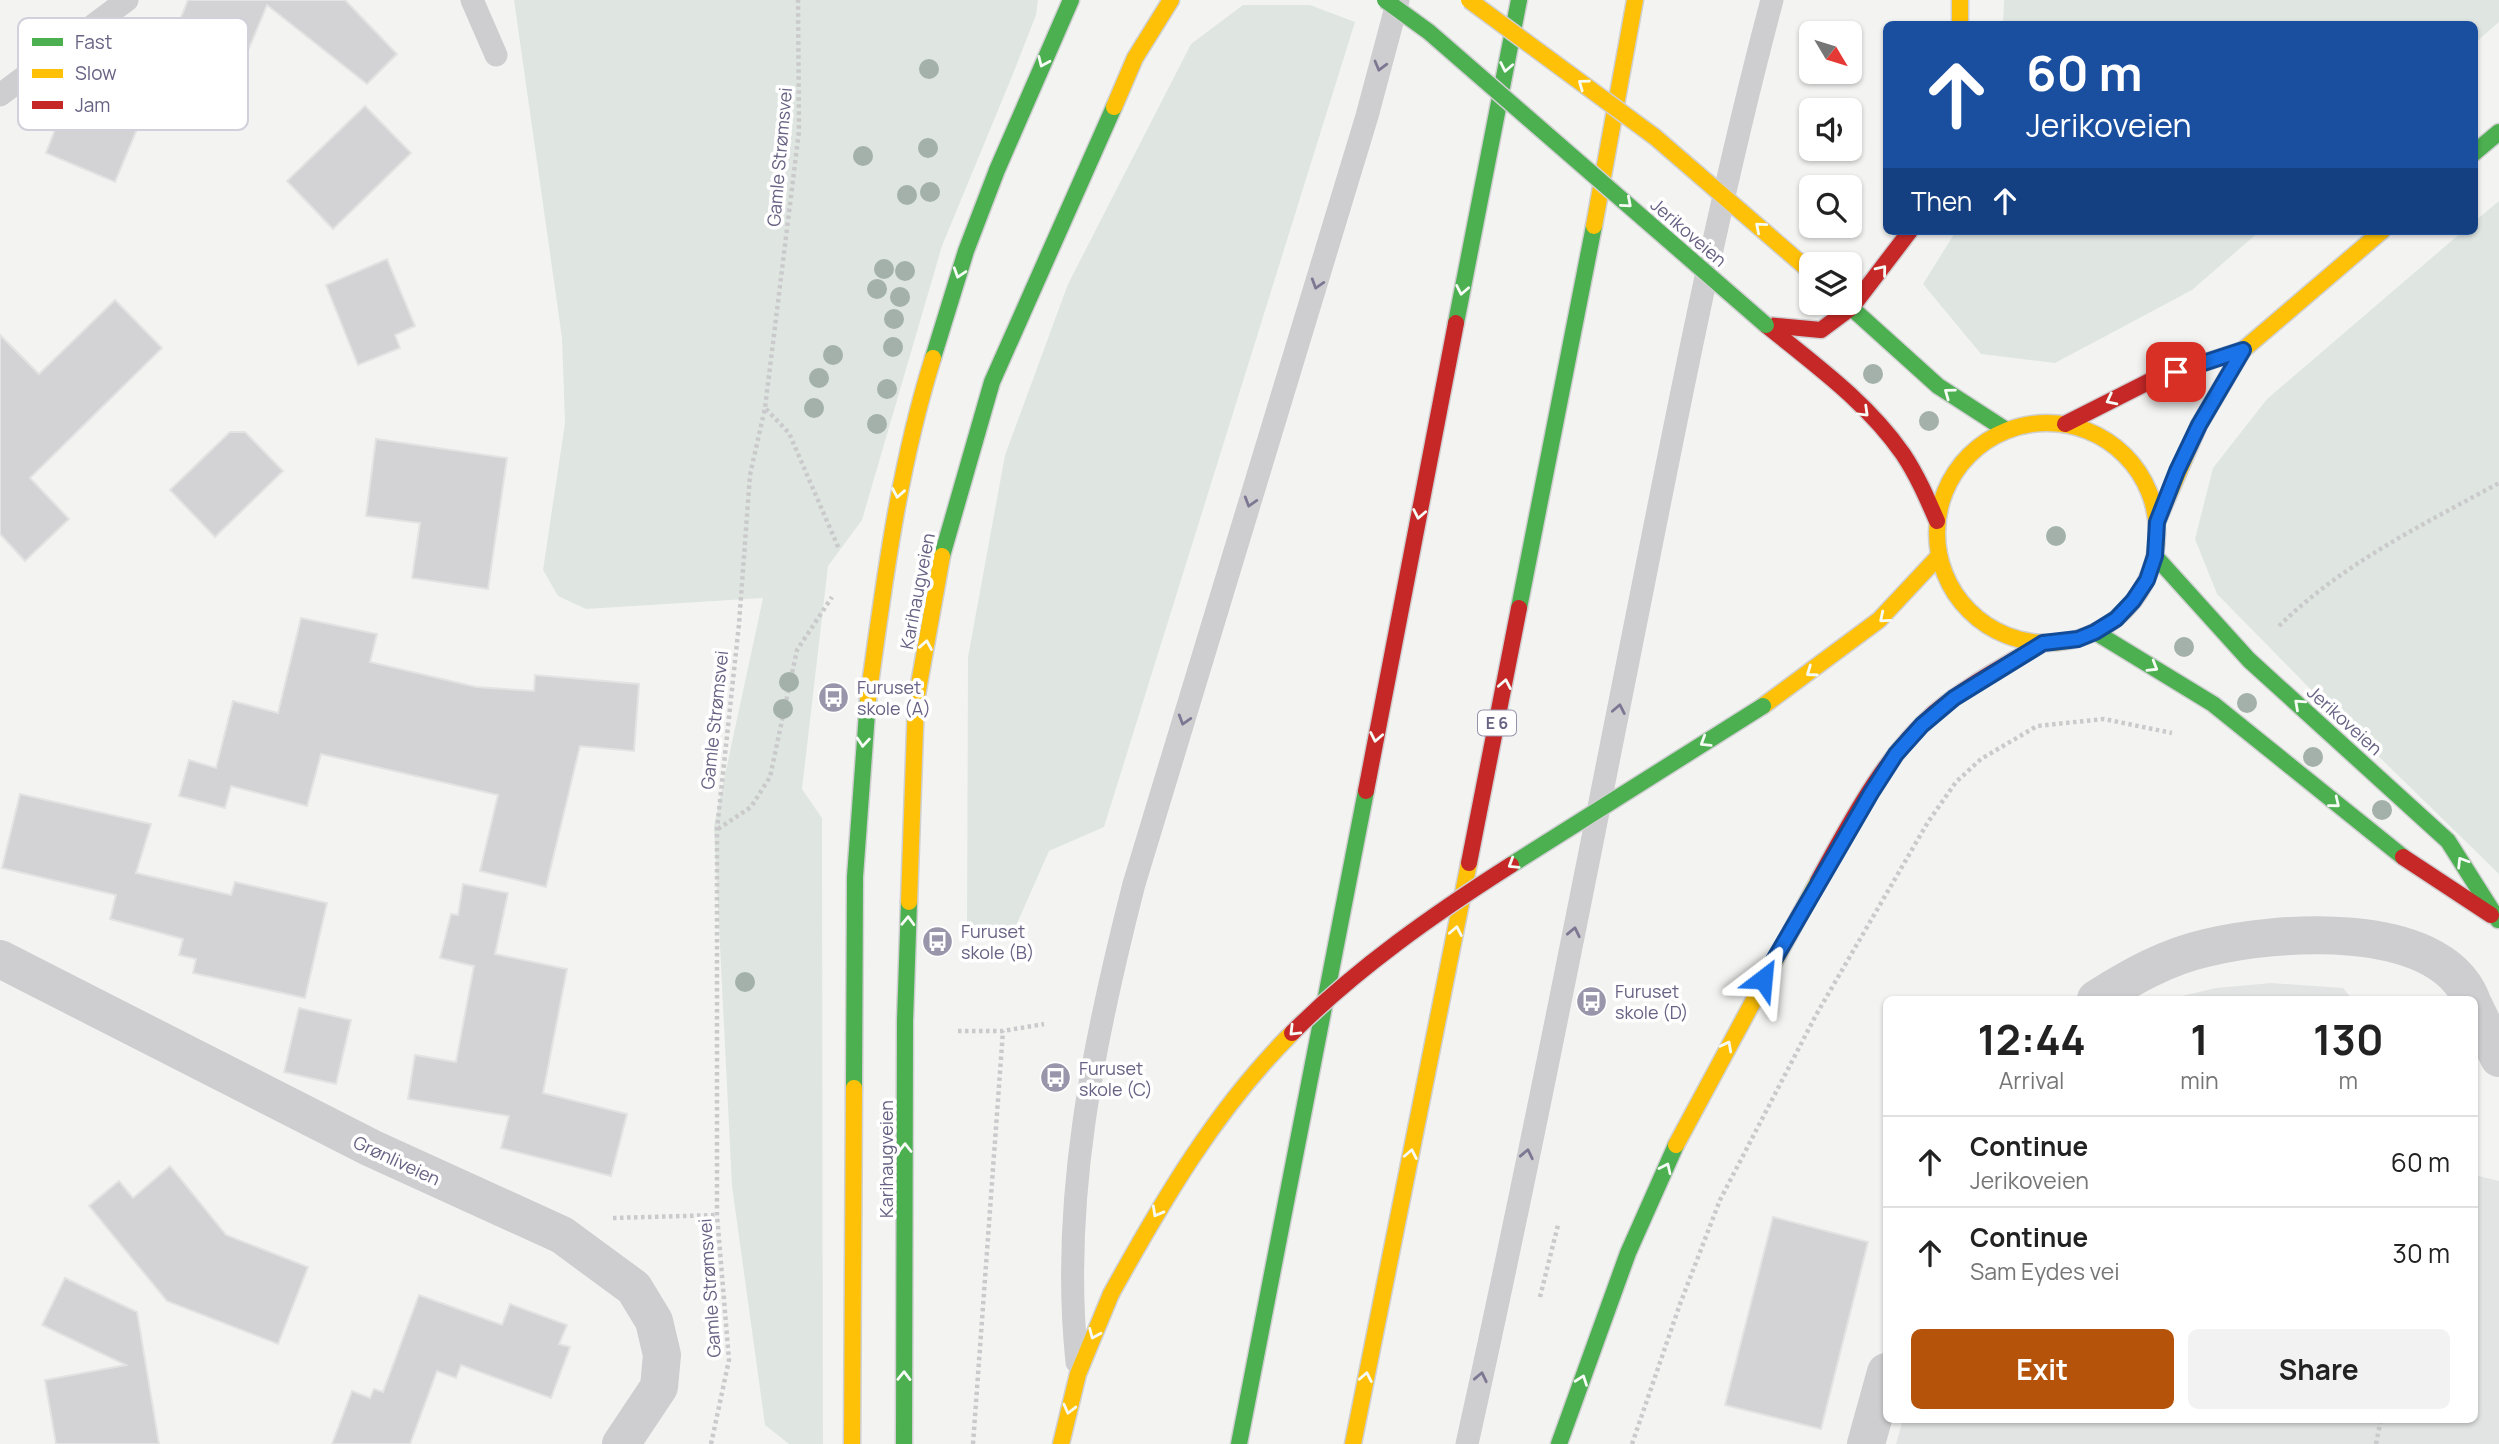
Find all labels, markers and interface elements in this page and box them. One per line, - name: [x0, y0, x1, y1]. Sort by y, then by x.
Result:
- legend: [18, 18, 248, 130]
- north arrow: [1799, 21, 1862, 84]
- map controls: [1799, 21, 1862, 315]
- text: Fast: [75, 29, 112, 55]
- text: 60 m: [2026, 39, 2143, 106]
- icon: ahead: [1911, 49, 2002, 140]
- one-way arrow: [1037, 55, 1051, 67]
- text: Slow: [75, 60, 117, 86]
- one-way arrow: [1374, 60, 1389, 72]
- one-way arrow: [1499, 61, 1514, 73]
- one-way arrow: [1578, 79, 1591, 92]
- street label: Gamle Strømsvei: [761, 87, 797, 227]
- text: Jam: [75, 92, 110, 118]
- button: sound: [1799, 98, 1862, 161]
- text: Jerikoveien: [2026, 103, 2191, 147]
- button: search: [1799, 175, 1862, 238]
- icon: ahead: [1986, 182, 2024, 220]
- text: Then: [1911, 183, 1972, 219]
- street label: Jerikoveien: [1646, 192, 1732, 272]
- one-way arrow: [1619, 195, 1632, 207]
- one-way arrow: [1755, 223, 1768, 235]
- button: layers: [1799, 252, 1862, 315]
- one-way arrow: [1873, 265, 1886, 277]
- one-way arrow: [953, 267, 967, 279]
- one-way arrow: [1310, 278, 1325, 290]
- one-way arrow: [1456, 284, 1471, 296]
- pin: [2146, 342, 2206, 402]
- icon: arrive: [2157, 353, 2195, 391]
- one-way arrow: [1944, 389, 1957, 402]
- one-way arrow: [2106, 392, 2118, 406]
- one-way arrow: [1856, 403, 1869, 416]
- one-way arrow: [891, 487, 906, 498]
- one-way arrow: [1244, 496, 1259, 508]
- one-way arrow: [1413, 508, 1428, 520]
- street label: Karihaugveien: [894, 531, 940, 651]
- one-way arrow: [1880, 609, 1892, 622]
- one-way arrow: [918, 639, 933, 651]
- street label: Gamle Strømsvei: [695, 649, 733, 791]
- one-way arrow: [2146, 659, 2159, 672]
- one-way arrow: [1806, 664, 1819, 676]
- place label: Furuset skole (A): [857, 675, 931, 720]
- one-way arrow: [1496, 678, 1511, 690]
- bus stop icon: Furuset skole (A): [817, 680, 851, 714]
- street label: Jerikoveien: [2302, 680, 2388, 760]
- one-way arrow: [2294, 700, 2307, 712]
- one-way arrow: [1610, 703, 1625, 715]
- road number: E 6: [1478, 710, 1516, 736]
- one-way arrow: [1177, 713, 1192, 725]
- one-way arrow: [1369, 731, 1384, 743]
- one-way arrow: [1700, 734, 1713, 747]
- one-way arrow: [856, 737, 871, 748]
- one-way arrow: [2327, 795, 2340, 807]
- one-way arrow: [1508, 856, 1521, 869]
- one-way arrow: [2457, 857, 2470, 870]
- one-way arrow: [901, 915, 916, 926]
- place label: Furuset skole (B): [961, 919, 1035, 964]
- bus stop icon: Furuset skole (B): [921, 924, 955, 958]
- one-way arrow: [1447, 925, 1462, 937]
- one-way arrow: [1565, 926, 1580, 938]
- position arrow: [1726, 942, 1800, 1016]
- place label: Furuset skole (D): [1615, 979, 1689, 1024]
- bus stop icon: Furuset skole (D): [1575, 984, 1609, 1018]
- text: 12:44: [1977, 1010, 2086, 1068]
- text: 1: [2190, 1010, 2209, 1068]
- text: 130: [2313, 1010, 2384, 1068]
- one-way arrow: [1290, 1023, 1302, 1035]
- one-way arrow: [1718, 1041, 1732, 1053]
- place label: Furuset skole (C): [1079, 1056, 1153, 1101]
- bus stop icon: Furuset skole (C): [1039, 1061, 1073, 1095]
- text: Arrival: [1999, 1064, 2064, 1096]
- text: min: [2180, 1064, 2219, 1096]
- text: m: [2339, 1064, 2358, 1096]
- street label: Karihaugveien: [874, 1100, 898, 1218]
- text: Continue: [1970, 1128, 2088, 1164]
- street label: Grønliveien: [350, 1129, 444, 1191]
- one-way arrow: [897, 1143, 913, 1153]
- icon: ahead: [1911, 1143, 1949, 1181]
- text: 60 m: [2391, 1144, 2450, 1180]
- one-way arrow: [1403, 1148, 1418, 1160]
- one-way arrow: [1519, 1148, 1534, 1160]
- one-way arrow: [1658, 1163, 1672, 1176]
- text: Jerikoveien: [1970, 1164, 2089, 1196]
- one-way arrow: [1152, 1204, 1165, 1217]
- street label: Gamle Strømsvei: [692, 1218, 726, 1358]
- text: Continue: [1970, 1219, 2088, 1255]
- icon: ahead: [1911, 1234, 1949, 1272]
- text: 30 m: [2393, 1235, 2450, 1271]
- text: Sam Eydes vei: [1970, 1255, 2120, 1287]
- one-way arrow: [1088, 1327, 1102, 1339]
- button: Exit: [1911, 1329, 2174, 1409]
- button: Share: [2188, 1329, 2450, 1409]
- one-way arrow: [897, 1370, 912, 1381]
- one-way arrow: [1358, 1371, 1373, 1383]
- one-way arrow: [1473, 1371, 1488, 1383]
- one-way arrow: [1574, 1374, 1588, 1386]
- one-way arrow: [1063, 1403, 1078, 1415]

